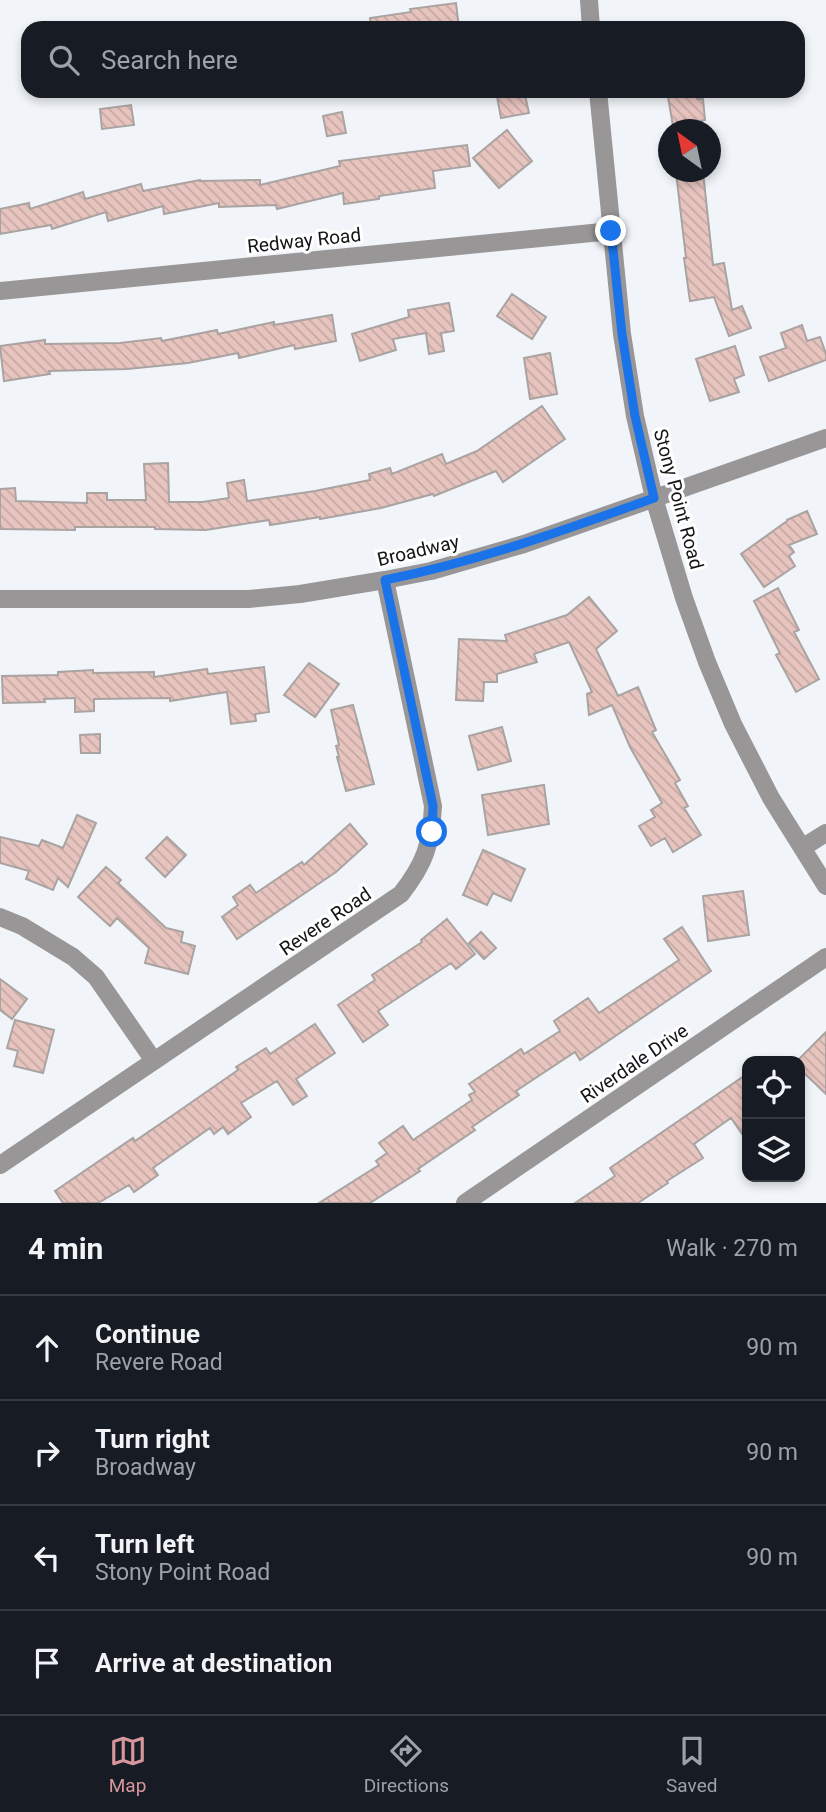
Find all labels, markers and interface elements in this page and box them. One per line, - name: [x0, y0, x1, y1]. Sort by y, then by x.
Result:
- search box: [21, 21, 805, 98]
- icon: search: [45, 41, 83, 79]
- text: Search here: [101, 45, 238, 75]
- north arrow: [658, 119, 721, 182]
- route end: [595, 215, 626, 246]
- street label: Redway Road: [246, 223, 362, 258]
- street label: Stony Point Road: [649, 426, 708, 572]
- street label: Broadway: [375, 530, 461, 571]
- route start: [416, 816, 447, 847]
- street label: Revere Road: [275, 882, 375, 960]
- street label: Riverdale Drive: [576, 1019, 692, 1108]
- map controls: [742, 1056, 805, 1182]
- button: locate: [742, 1056, 805, 1119]
- button: layers: [742, 1119, 805, 1182]
- text: 4 min: [28, 1231, 103, 1266]
- text: Walk · 270 m: [666, 1235, 798, 1262]
- text: Continue: [95, 1319, 200, 1349]
- icon: ahead: [28, 1329, 66, 1367]
- text: 90 m: [746, 1334, 798, 1361]
- text: Revere Road: [95, 1349, 223, 1376]
- text: Turn right: [95, 1424, 210, 1454]
- icon: right: [28, 1434, 66, 1472]
- text: 90 m: [746, 1439, 798, 1466]
- text: Broadway: [95, 1454, 196, 1481]
- text: Turn left: [95, 1529, 194, 1559]
- icon: left: [28, 1539, 66, 1577]
- text: 90 m: [746, 1544, 798, 1571]
- text: Stony Point Road: [95, 1559, 270, 1586]
- icon: arrive: [28, 1644, 66, 1682]
- text: Arrive at destination: [95, 1648, 332, 1678]
- tab: Map: [109, 1732, 147, 1797]
- tab: Directions: [364, 1732, 449, 1797]
- tab: Saved: [666, 1732, 717, 1797]

